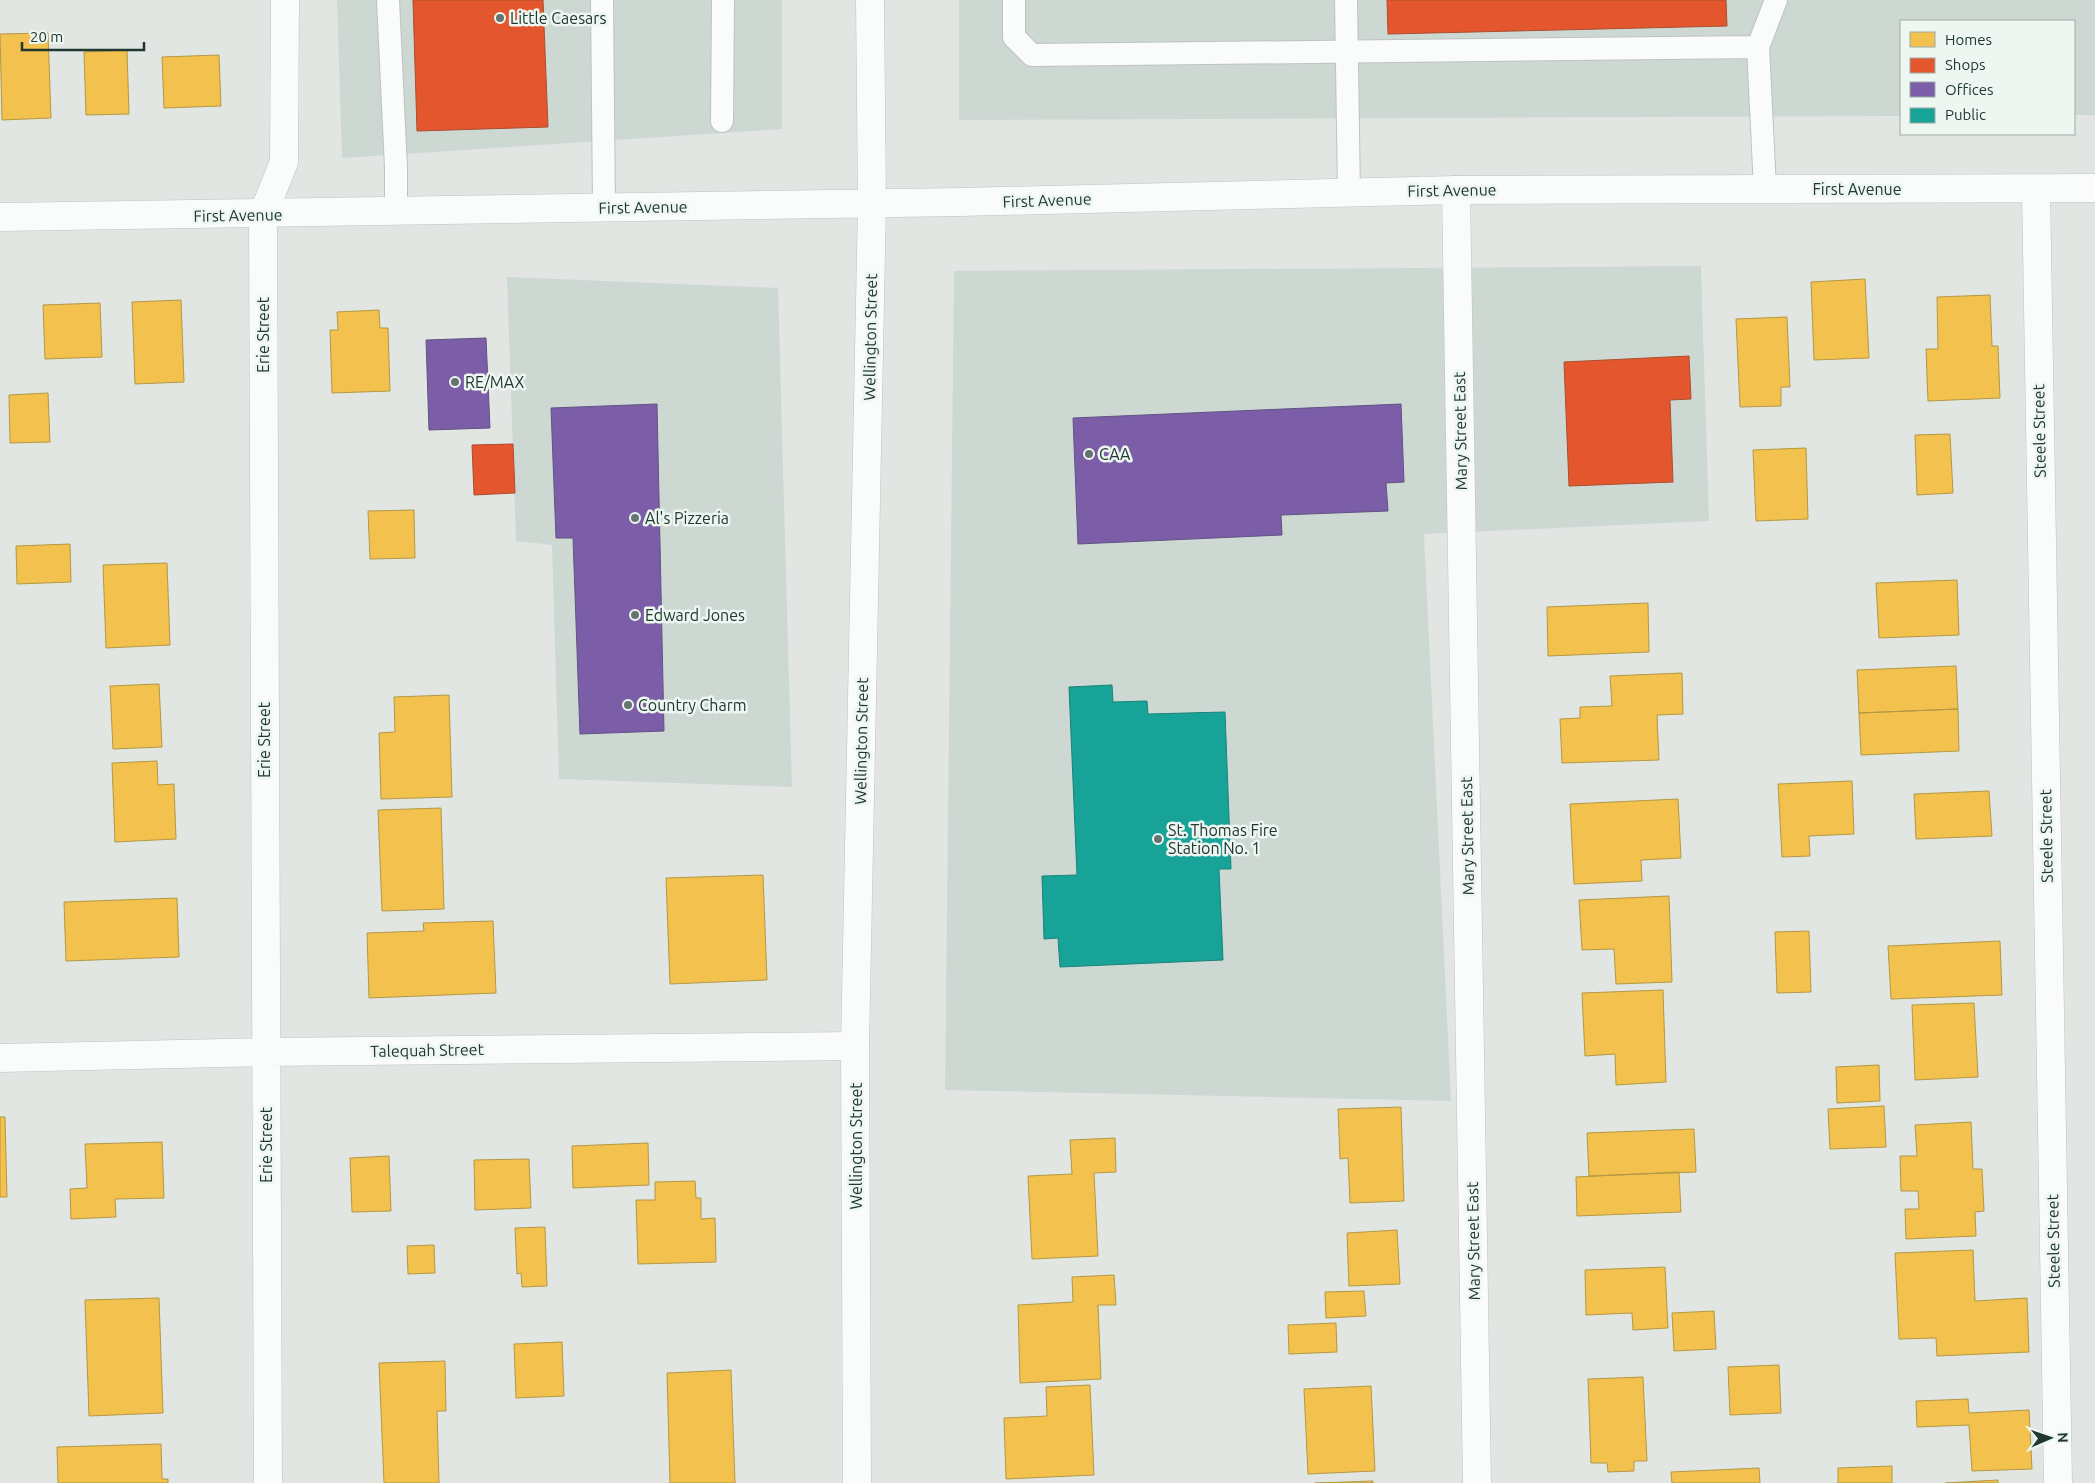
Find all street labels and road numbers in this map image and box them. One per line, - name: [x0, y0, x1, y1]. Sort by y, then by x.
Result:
- street label: First Avenue: [1407, 180, 1497, 200]
- street label: First Avenue: [1812, 180, 1902, 198]
- street label: First Avenue: [1002, 189, 1092, 211]
- street label: First Avenue: [598, 197, 688, 217]
- street label: First Avenue: [193, 205, 283, 225]
- street label: Wellington Street: [860, 273, 880, 401]
- street label: Erie Street: [254, 296, 272, 373]
- street label: Mary Street East: [1450, 371, 1470, 490]
- street label: Steele Street: [2029, 383, 2049, 478]
- street label: Wellington Street: [851, 677, 871, 805]
- street label: Erie Street: [255, 701, 273, 778]
- street label: Mary Street East: [1457, 776, 1477, 895]
- street label: Steele Street: [2036, 788, 2056, 883]
- street label: Talequah Street: [370, 1040, 485, 1060]
- street label: Wellington Street: [847, 1082, 865, 1210]
- street label: Erie Street: [257, 1106, 275, 1183]
- street label: Mary Street East: [1463, 1181, 1483, 1300]
- street label: Steele Street: [2043, 1193, 2063, 1288]

